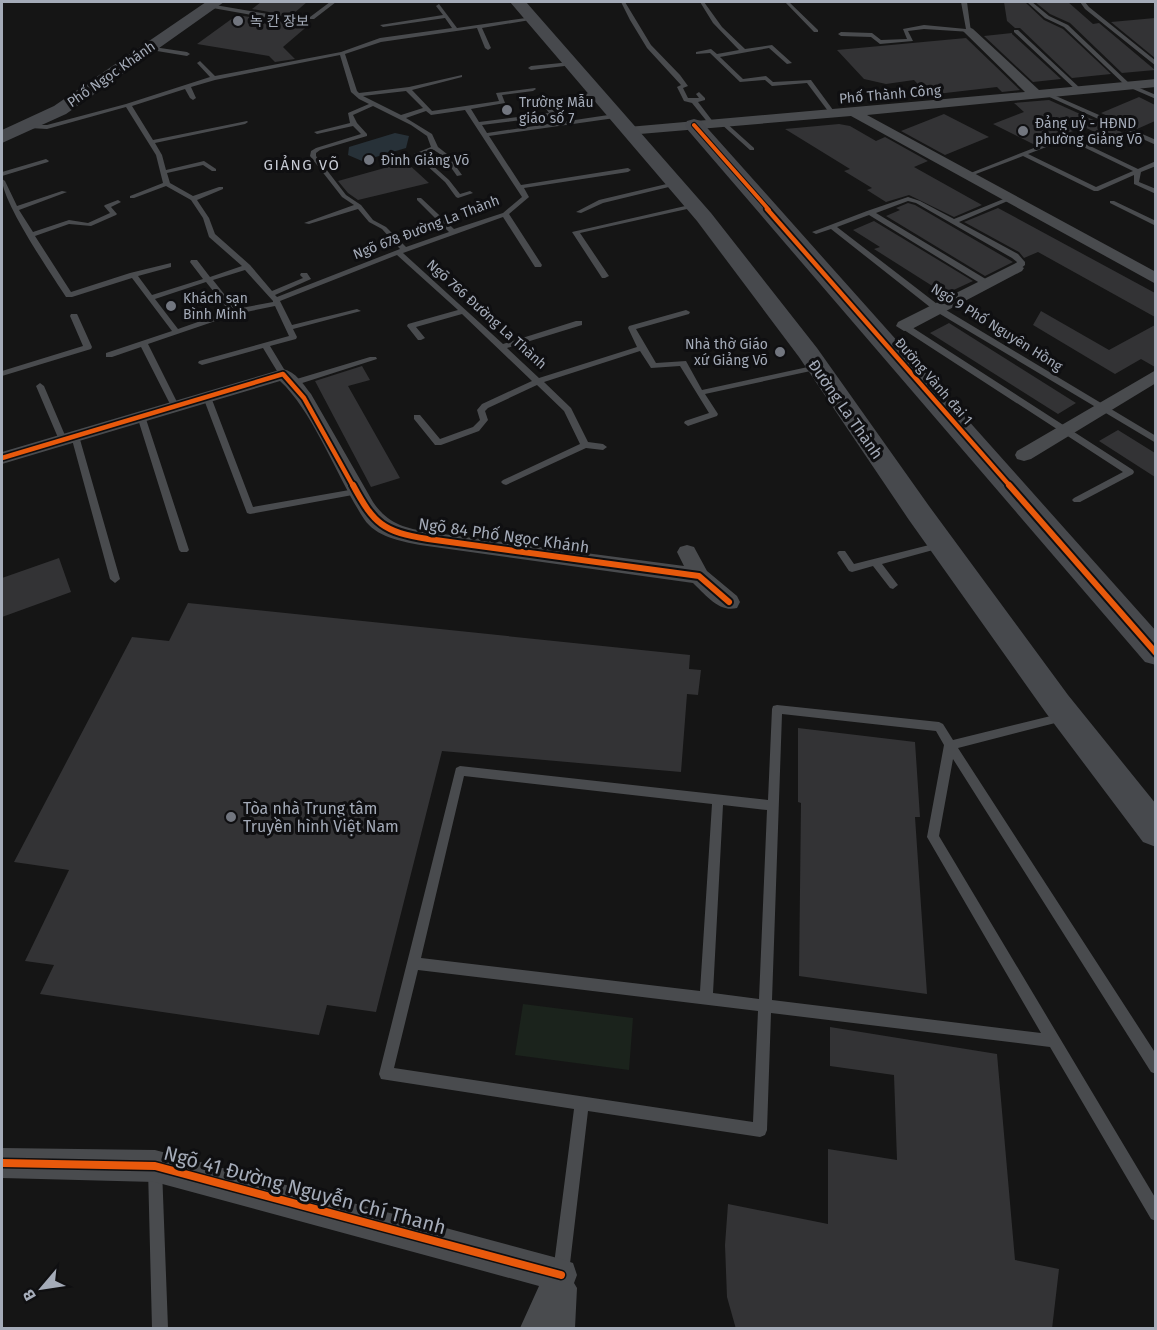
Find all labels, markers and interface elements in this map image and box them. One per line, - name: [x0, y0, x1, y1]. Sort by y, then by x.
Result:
- place label: 녹 칸 장보: [250, 13, 309, 30]
- marker: 녹 칸 장보: [231, 14, 245, 28]
- street label: Phố Ngọc Khánh: [63, 37, 159, 111]
- street label: Phố Thành Công: [838, 81, 942, 107]
- place label: Trường Mẫu giáo số 7: [519, 94, 594, 127]
- marker: Trường Mẫu giáo số 7: [500, 103, 514, 117]
- place label: Đảng uỷ - HĐND phường Giảng Võ: [1035, 115, 1142, 148]
- marker: Đảng uỷ - HĐND phường Giảng Võ: [1016, 124, 1030, 138]
- place label: Đình Giảng Võ: [381, 152, 469, 169]
- marker: Đình Giảng Võ: [362, 153, 376, 167]
- district label: GIẢNG VÕ: [264, 155, 340, 174]
- street label: Ngõ 678 Đường La Thành: [351, 192, 502, 263]
- street label: Ngõ 766 Đường La Thành: [423, 256, 550, 373]
- street label: Ngõ 9 Phố Nguyên Hồng: [928, 279, 1067, 375]
- place label: Khách sạn Bình Minh: [183, 290, 248, 323]
- marker: Khách sạn Bình Minh: [164, 299, 178, 313]
- street label: Đường Vành đai 1: [891, 334, 976, 428]
- place label: Nhà thờ Giáo xứ Giảng Võ: [685, 336, 768, 369]
- marker: Nhà thờ Giáo xứ Giảng Võ: [773, 345, 787, 359]
- street label: Đường La Thành: [804, 356, 887, 463]
- street label: Ngõ 84 Phố Ngọc Khánh: [417, 513, 591, 557]
- place label: Tòa nhà Trung tâm Truyền hình Việt Nam: [243, 799, 399, 836]
- marker: Tòa nhà Trung tâm Truyền hình Việt Nam: [224, 810, 238, 824]
- street label: Ngõ 41 Đường Nguyễn Chí Thanh: [161, 1141, 449, 1239]
- north arrow: [12, 1258, 72, 1318]
- text: B: [19, 1286, 40, 1304]

